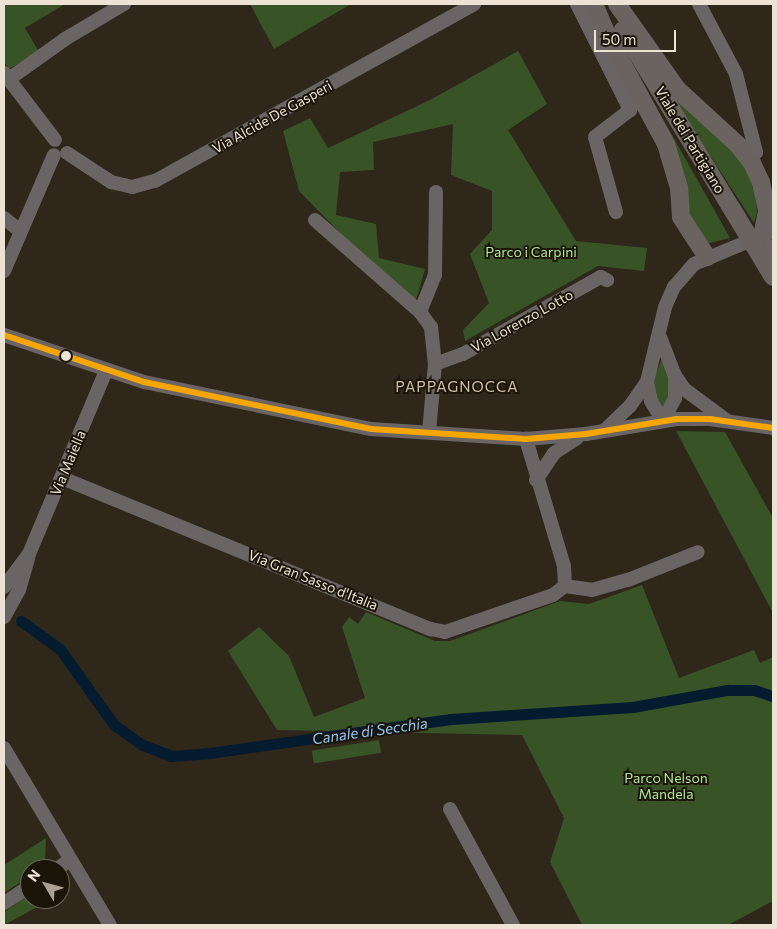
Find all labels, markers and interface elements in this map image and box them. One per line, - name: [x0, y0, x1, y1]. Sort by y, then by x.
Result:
- scale bar: [597, 20, 680, 52]
- text: 50 m: [602, 30, 636, 48]
- street label: Via Alcide De Gasperi: [209, 77, 335, 157]
- street label: Viale del Partigiano: [651, 83, 729, 197]
- park label: Parco i Carpini: [485, 244, 577, 260]
- street label: Via Lorenzo Lotto: [468, 286, 576, 356]
- unlabelled marker: [61, 351, 71, 361]
- district label: PAPPAGNOCCA: [394, 378, 520, 396]
- street label: Via Maiella: [47, 428, 89, 498]
- street label: Via Gran Sasso d'Italia: [246, 546, 380, 614]
- water label: Canale di Secchia: [311, 714, 429, 748]
- park label: Parco Nelson Mandela: [624, 770, 708, 802]
- north arrow: [20, 859, 70, 909]
- text: N: [23, 866, 43, 885]

